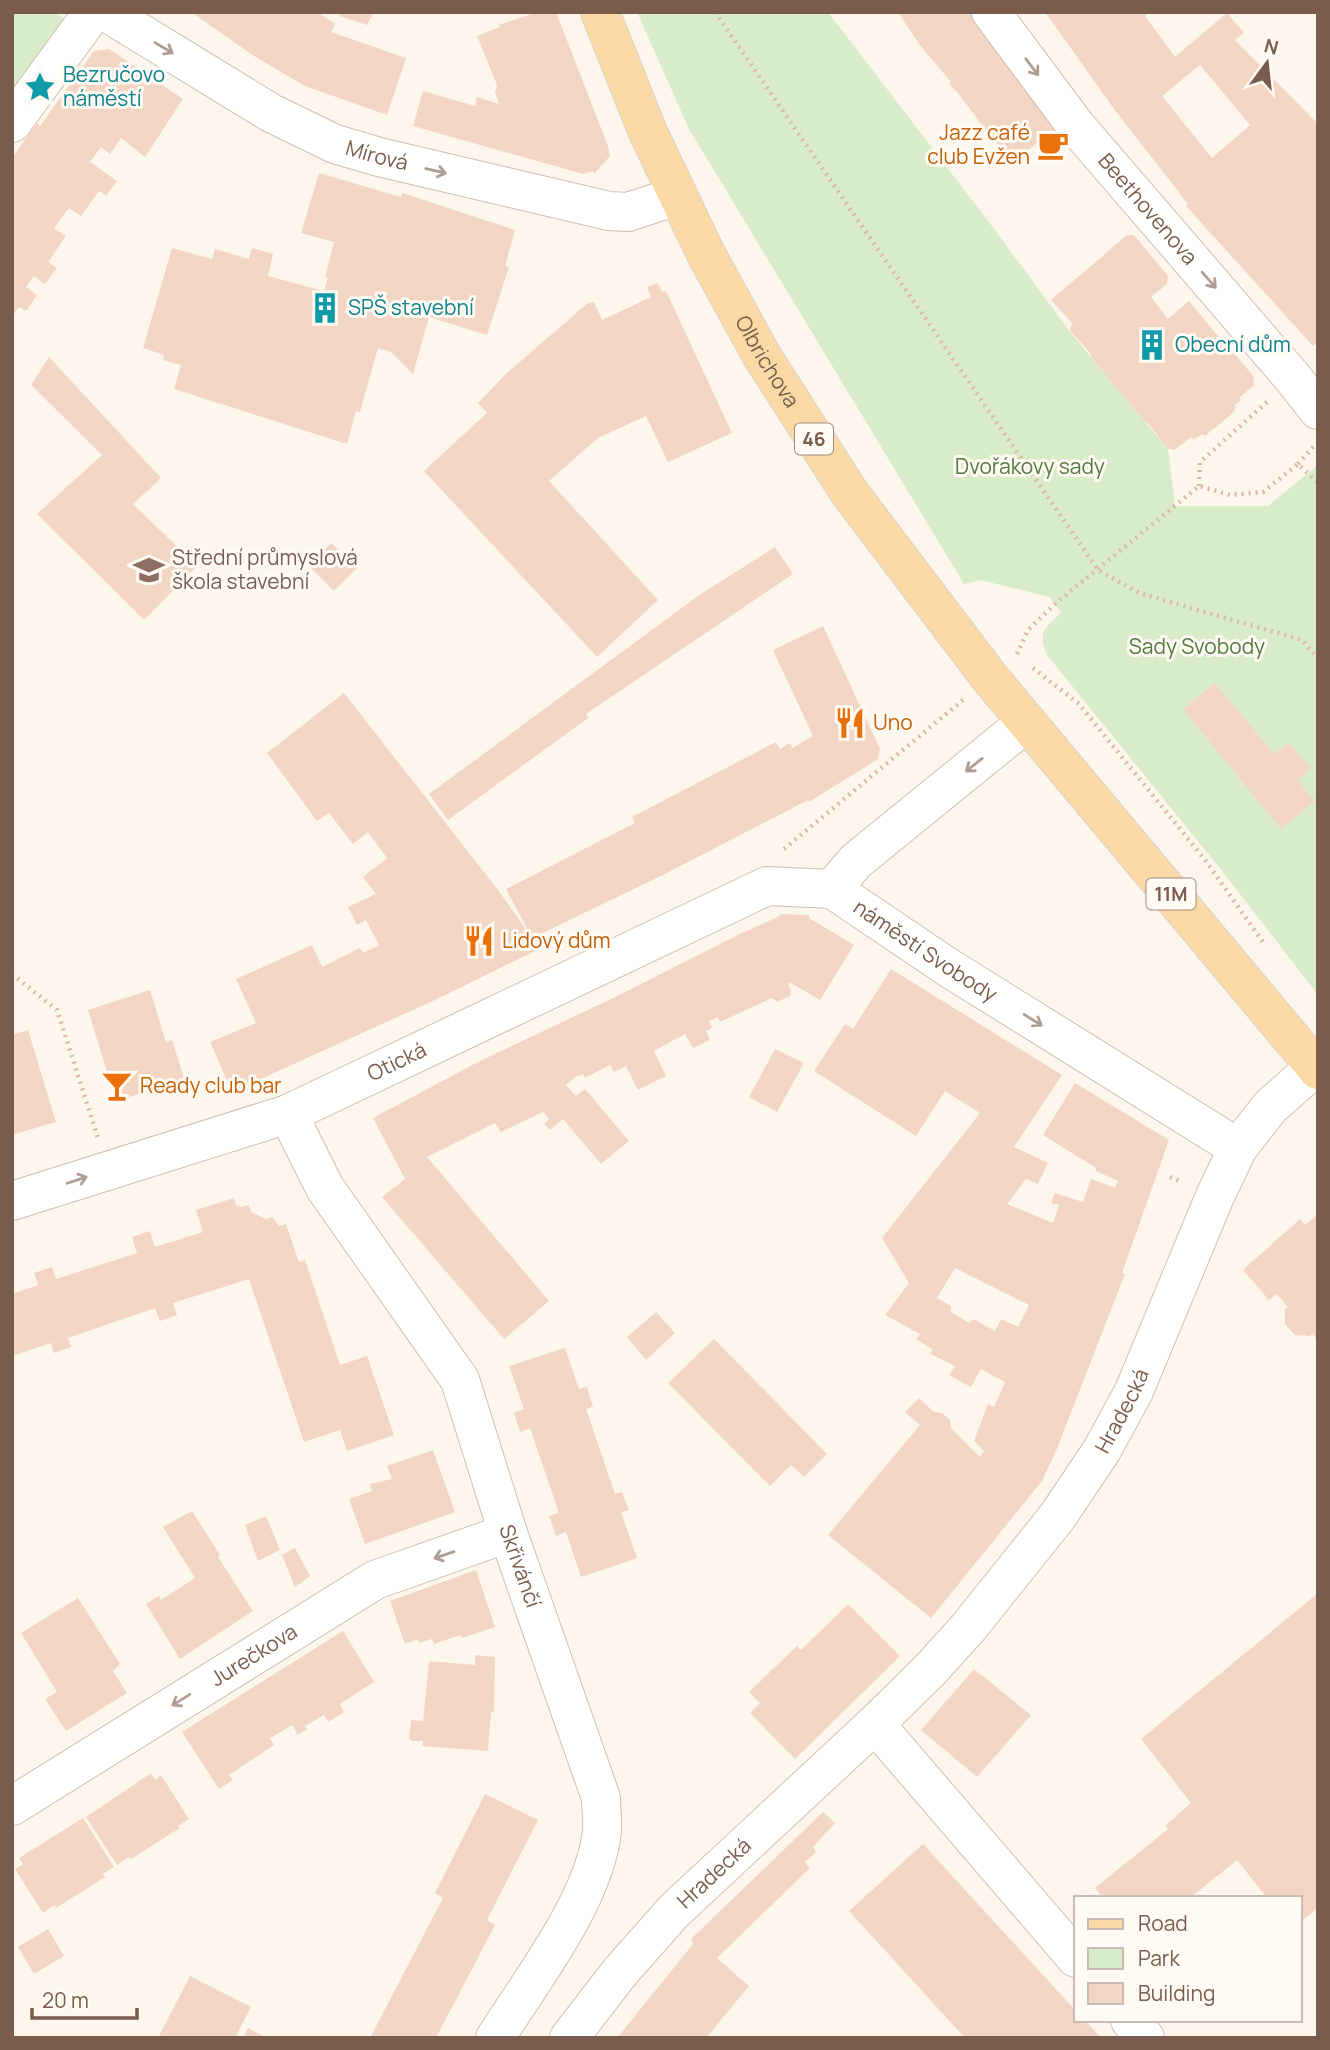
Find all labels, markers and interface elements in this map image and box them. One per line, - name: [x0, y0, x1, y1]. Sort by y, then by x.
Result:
- north arrow: [1232, 28, 1302, 98]
- text: N: [1261, 32, 1281, 61]
- one-way arrow: [154, 40, 173, 55]
- one-way arrow: [1025, 57, 1040, 76]
- place label: Bezručovo náměstí: [63, 60, 165, 112]
- place icon: Bezručovo náměstí: [23, 70, 57, 104]
- place label: Jazz café club Evžen: [927, 118, 1030, 170]
- cafe icon: Jazz café club Evžen: [1036, 128, 1070, 162]
- street label: Mírová: [342, 133, 411, 176]
- street label: Beethovenova: [1093, 147, 1204, 270]
- one-way arrow: [424, 164, 447, 178]
- one-way arrow: [1201, 270, 1217, 288]
- building icon: SPŠ stavební: [308, 291, 342, 325]
- place label: SPŠ stavební: [348, 293, 474, 321]
- street label: Olbrichova: [729, 310, 806, 412]
- building icon: Obecní dům: [1135, 328, 1169, 362]
- place label: Obecní dům: [1175, 330, 1291, 358]
- road number: 46: [795, 424, 833, 454]
- park label: Dvořákovy sady: [955, 452, 1105, 480]
- place label: Střední průmyslová škola stavební: [172, 543, 358, 595]
- school or university icon: Střední průmyslová škola stavební: [132, 553, 166, 587]
- park label: Sady Svobody: [1129, 632, 1265, 660]
- restaurant icon: Uno: [833, 706, 867, 740]
- place label: Uno: [873, 708, 913, 736]
- one-way arrow: [965, 757, 983, 773]
- road number: 11M: [1146, 878, 1196, 909]
- street label: náměstí Svobody: [848, 893, 1003, 1008]
- restaurant icon: Lidový dům: [462, 924, 496, 958]
- place label: Lidový dům: [502, 926, 611, 954]
- one-way arrow: [1022, 1014, 1042, 1028]
- street label: Otická: [362, 1035, 431, 1087]
- bar icon: Ready club bar: [100, 1069, 134, 1103]
- place label: Ready club bar: [140, 1071, 282, 1099]
- one-way arrow: [66, 1173, 88, 1186]
- street label: Hradecká: [1088, 1364, 1155, 1458]
- street label: Skřivánčí: [493, 1521, 548, 1611]
- one-way arrow: [433, 1550, 455, 1563]
- street label: Jurečkova: [205, 1617, 302, 1692]
- one-way arrow: [172, 1694, 192, 1708]
- street label: Hradecká: [671, 1831, 757, 1914]
- legend: [1074, 1896, 1302, 2022]
- text: Road: [1138, 1909, 1188, 1937]
- text: Park: [1138, 1944, 1180, 1972]
- scale bar: [32, 1976, 136, 2020]
- text: Building: [1138, 1979, 1215, 2007]
- text: 20 m: [42, 1986, 89, 2014]

